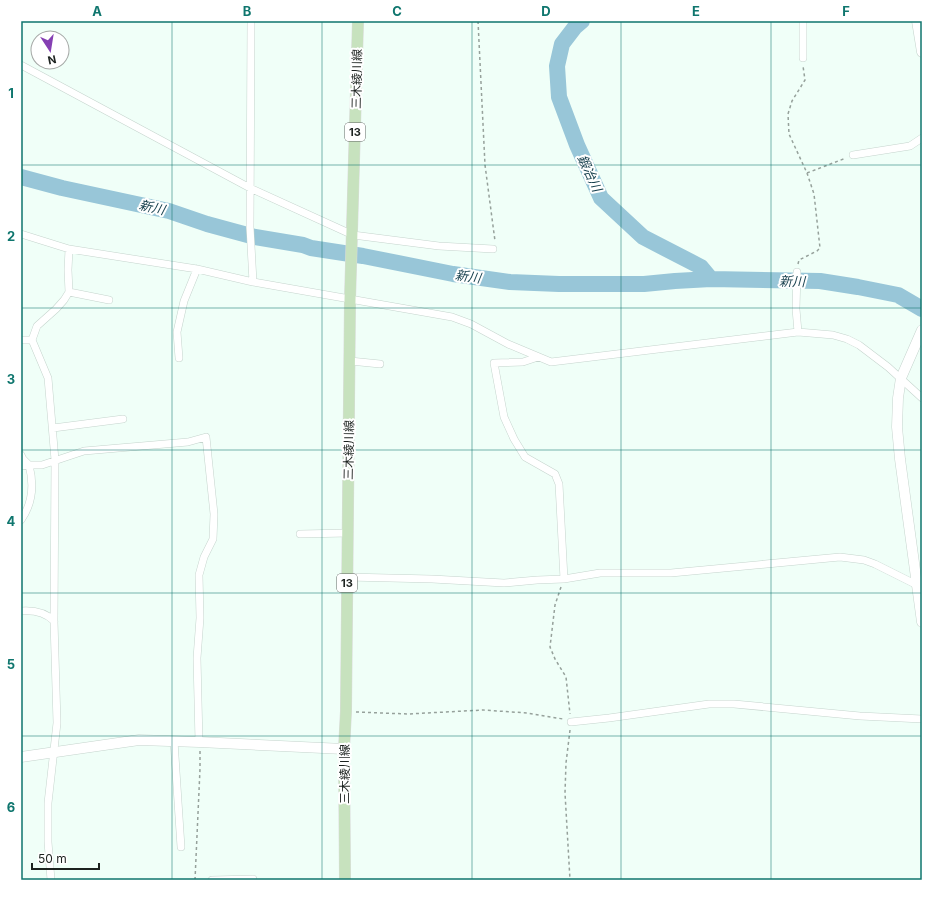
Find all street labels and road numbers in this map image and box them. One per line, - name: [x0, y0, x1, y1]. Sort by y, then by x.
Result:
- street label: 三木綾川線: [348, 49, 365, 109]
- road number: 13: [345, 123, 365, 141]
- street label: 三木綾川線: [340, 420, 357, 480]
- road number: 13: [337, 574, 357, 592]
- street label: 三木綾川線: [337, 744, 352, 804]

